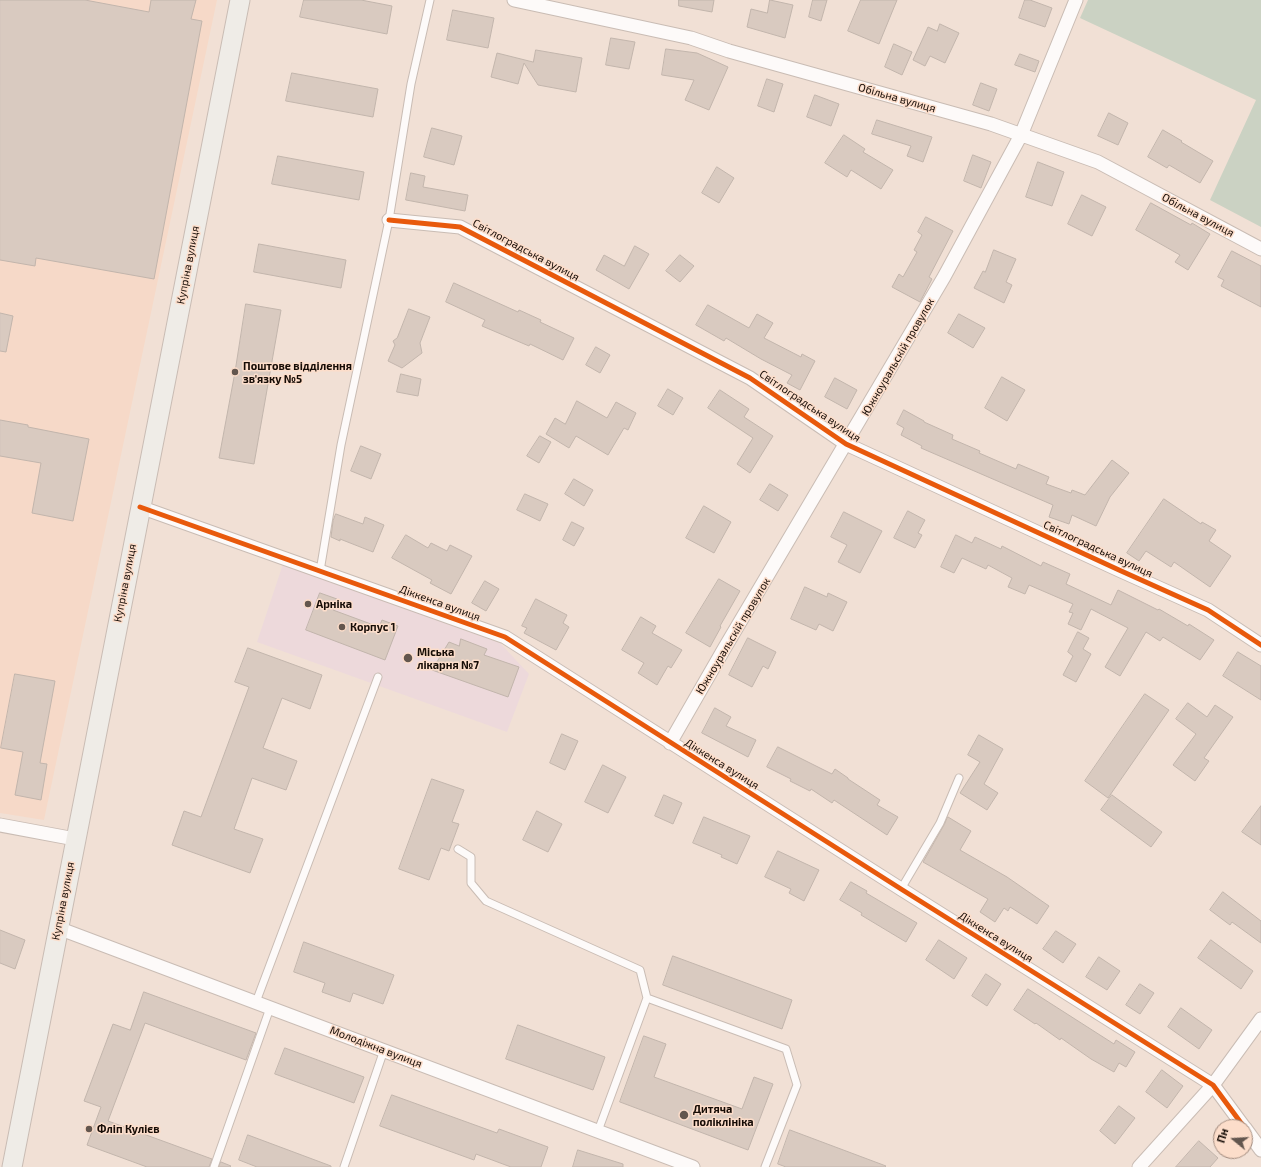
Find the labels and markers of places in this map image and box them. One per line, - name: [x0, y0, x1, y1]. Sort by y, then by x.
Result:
- place label: Поштове відділення зв'язку №5: [243, 359, 352, 385]
- marker: Поштове відділення зв'язку №5: [230, 367, 240, 377]
- place label: Арніка: [316, 597, 352, 611]
- marker: Арніка: [303, 599, 313, 609]
- place label: Корпус 1: [350, 620, 396, 634]
- marker: Корпус 1: [337, 622, 347, 632]
- place label: Міська лікарня №7: [417, 645, 479, 671]
- marker: Міська лікарня №7: [402, 652, 414, 664]
- place label: Дитяча поліклініка: [693, 1102, 754, 1128]
- marker: Дитяча поліклініка: [678, 1109, 690, 1121]
- place label: Фліп Кулієв: [97, 1122, 159, 1136]
- marker: Фліп Кулієв: [84, 1124, 94, 1134]

